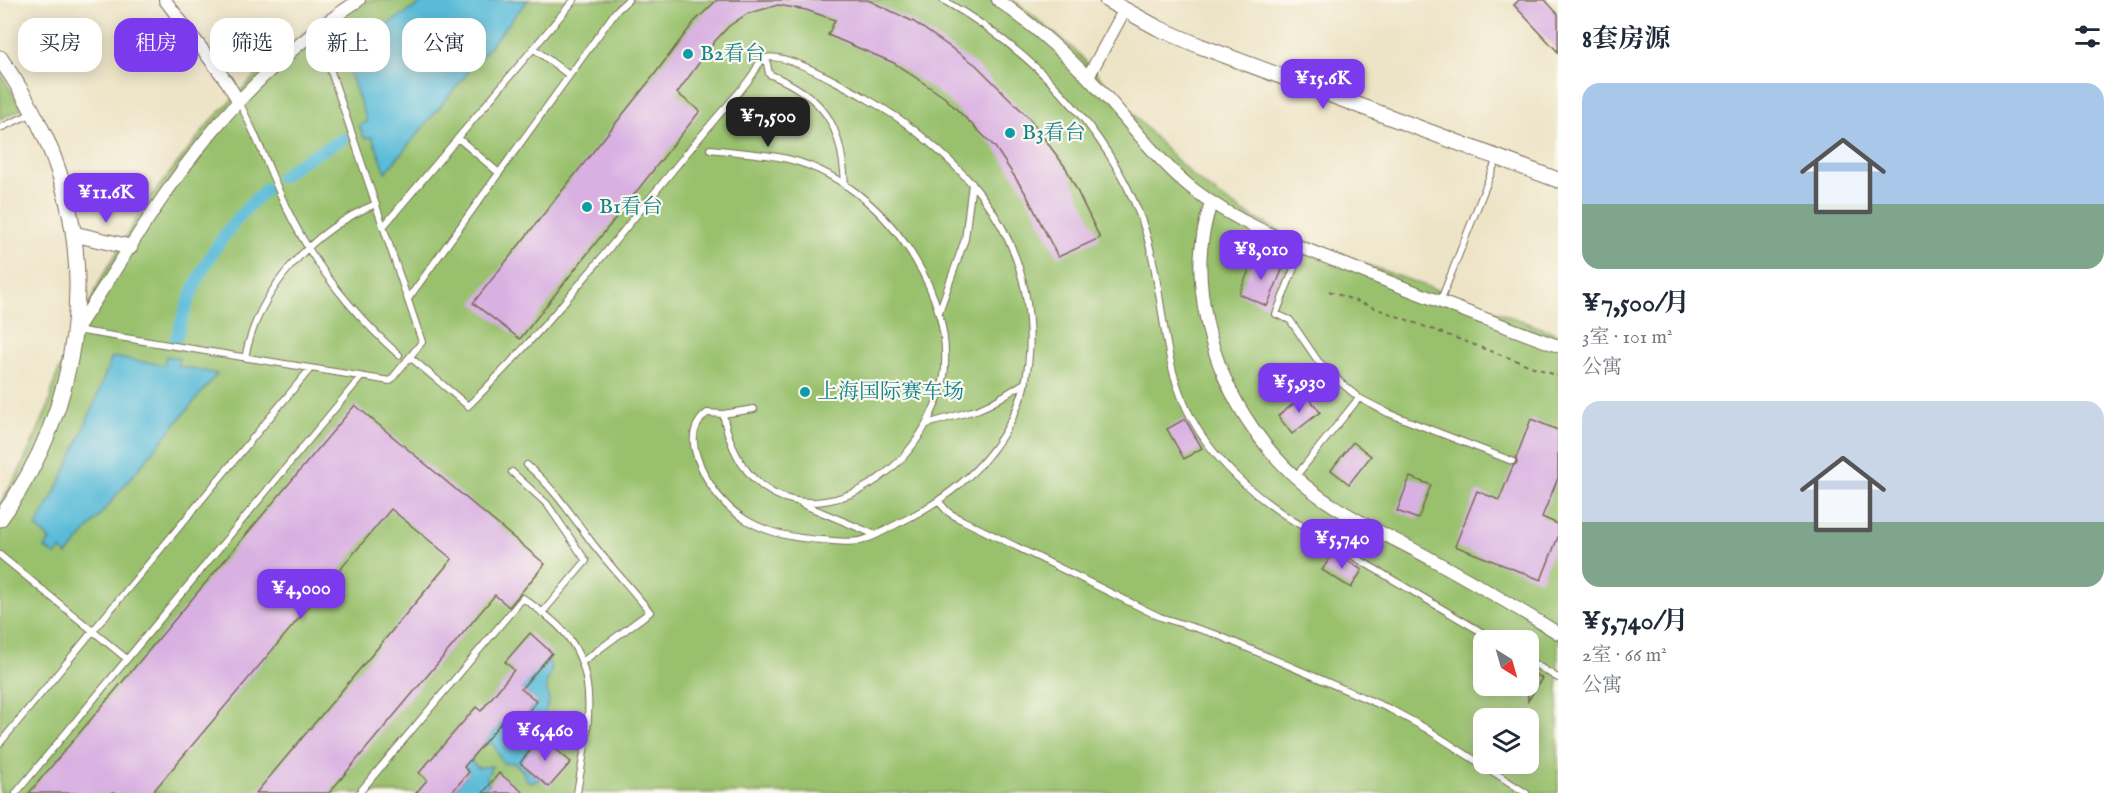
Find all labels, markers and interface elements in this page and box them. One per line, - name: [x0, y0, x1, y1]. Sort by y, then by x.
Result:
- chip: 买房: [18, 18, 102, 72]
- chip: 租房: [114, 18, 198, 72]
- chip: 筛选: [210, 18, 294, 72]
- chip: 新上: [306, 18, 390, 72]
- chip: 公寓: [402, 18, 486, 72]
- icon: filters: [2071, 20, 2104, 53]
- text: 8套房源: [1582, 23, 1670, 56]
- place label: B2看台: [700, 41, 766, 68]
- marker: B2看台: [681, 47, 695, 61]
- pin: ¥15.6K: [1274, 59, 1372, 110]
- text: ¥15.6K: [1295, 66, 1351, 91]
- pin: ¥7,500: [719, 97, 817, 148]
- text: ¥7,500: [740, 104, 796, 129]
- place label: B3看台: [1022, 120, 1086, 147]
- icon: home: [1789, 122, 1897, 230]
- marker: B3看台: [1003, 126, 1017, 140]
- pin: ¥11.6K: [57, 173, 155, 224]
- text: ¥11.6K: [78, 180, 134, 205]
- place label: B1看台: [599, 194, 663, 221]
- marker: B1看台: [580, 200, 594, 214]
- pin: ¥8,010: [1212, 230, 1310, 281]
- text: ¥8,010: [1234, 237, 1288, 262]
- text: ¥7,500/月: [1582, 287, 1690, 320]
- text: 3室 · 101 m²: [1582, 325, 1673, 350]
- text: 公寓: [1582, 355, 1622, 380]
- pin: ¥5,930: [1250, 363, 1348, 414]
- text: ¥5,930: [1272, 370, 1326, 395]
- place label: 上海国际赛车场: [817, 379, 964, 406]
- marker: 上海国际赛车场: [798, 385, 812, 399]
- icon: home: [1789, 440, 1897, 548]
- pin: ¥5,740: [1293, 519, 1391, 570]
- text: ¥5,740: [1314, 526, 1370, 551]
- pin: ¥4,000: [252, 569, 350, 620]
- text: ¥4,000: [271, 576, 331, 601]
- text: ¥5,740/月: [1582, 605, 1688, 638]
- north arrow: [1473, 630, 1539, 696]
- map controls: [1473, 630, 1539, 774]
- text: 2室 · 66 m²: [1582, 643, 1667, 668]
- text: 公寓: [1582, 673, 1622, 698]
- button: layers: [1473, 708, 1539, 774]
- pin: ¥6,460: [496, 711, 594, 762]
- text: ¥6,460: [517, 718, 573, 743]

